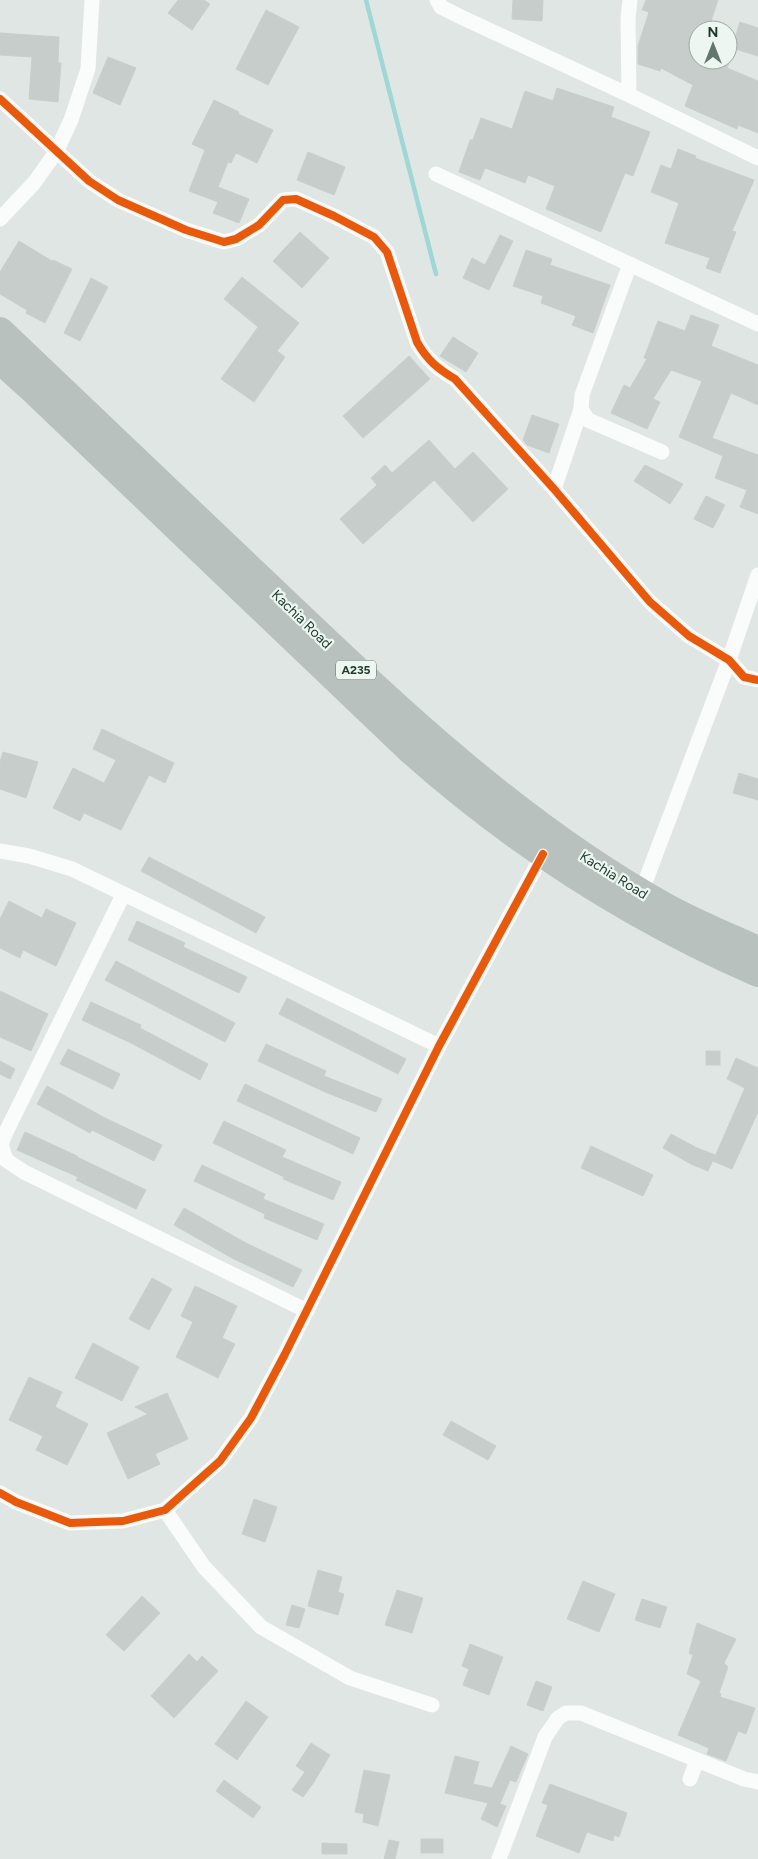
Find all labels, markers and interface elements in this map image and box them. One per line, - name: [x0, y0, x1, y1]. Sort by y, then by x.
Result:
- north arrow: [688, 20, 738, 70]
- text: N: [708, 24, 718, 41]
- street label: Kachia Road: [268, 586, 335, 652]
- road number: A235: [336, 660, 376, 680]
- street label: Kachia Road: [577, 848, 651, 903]

